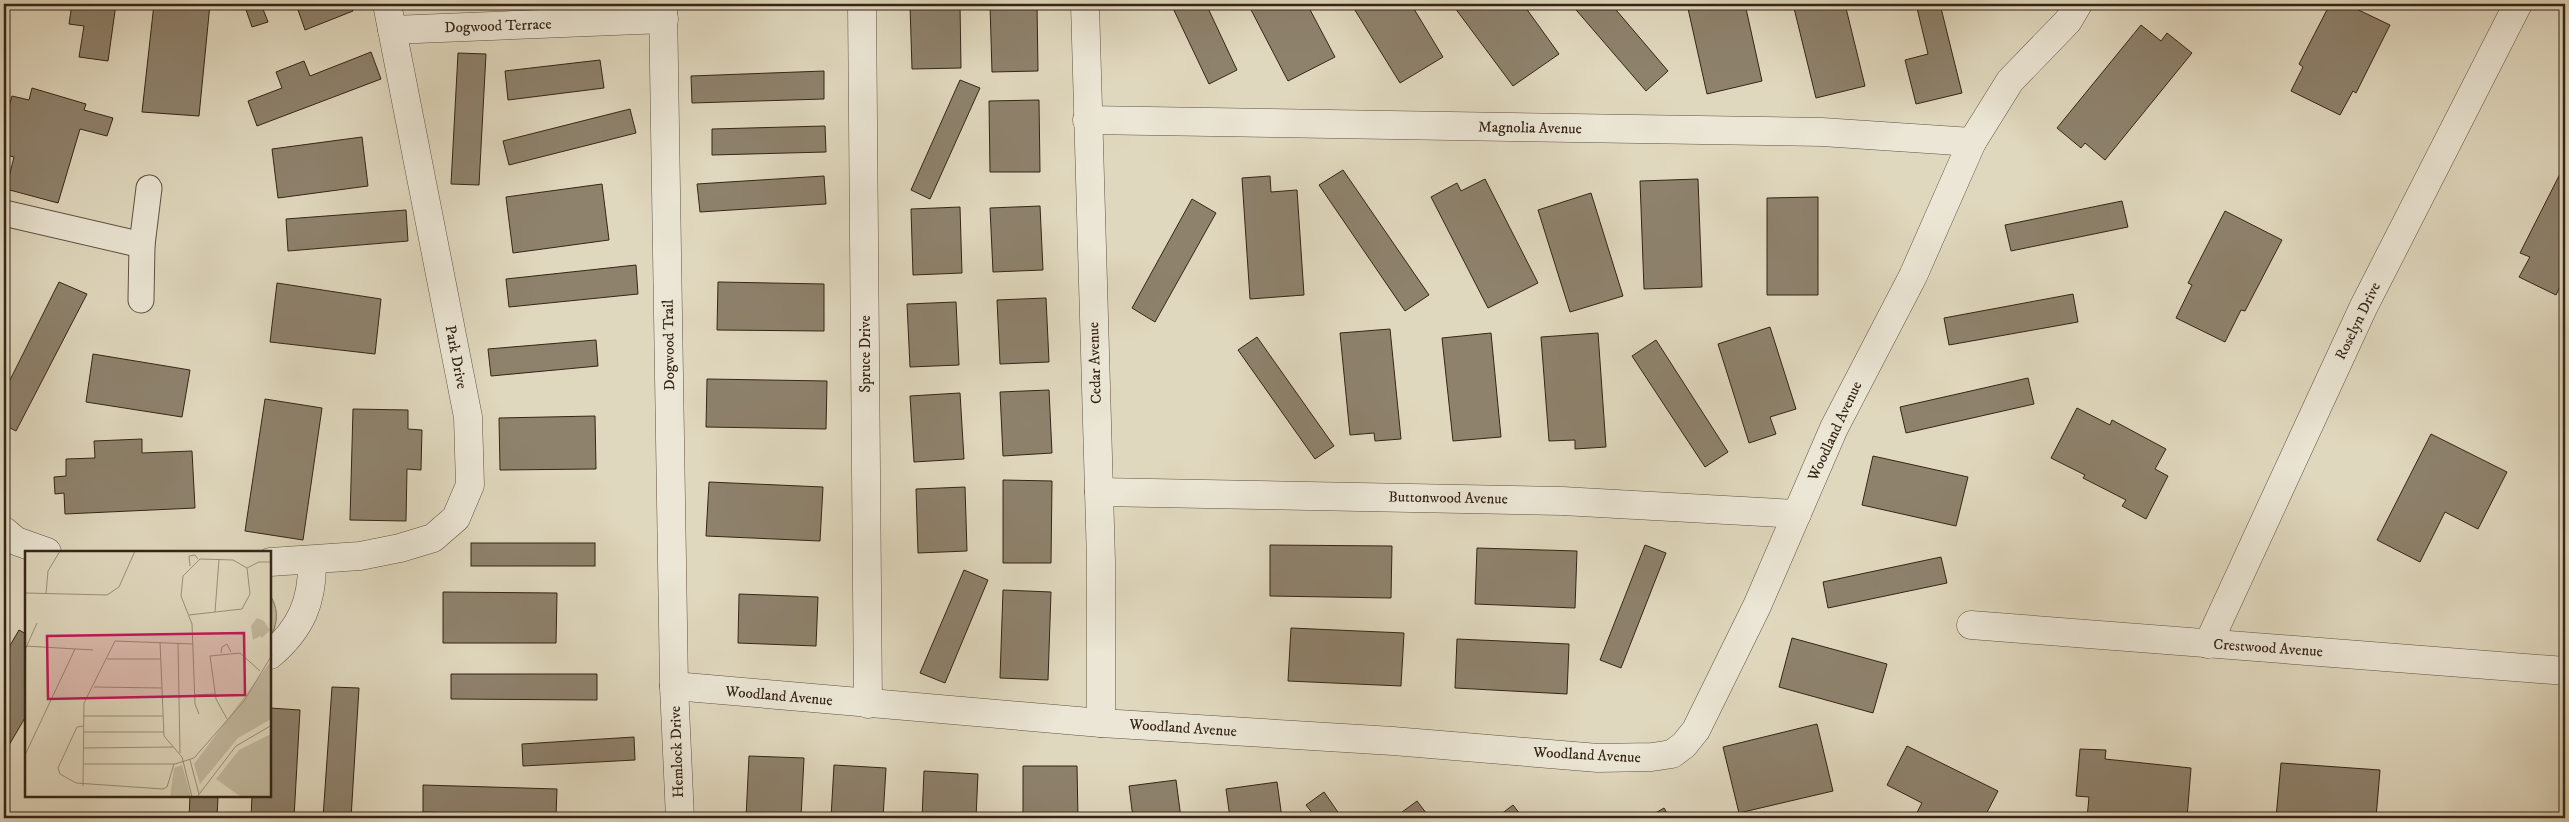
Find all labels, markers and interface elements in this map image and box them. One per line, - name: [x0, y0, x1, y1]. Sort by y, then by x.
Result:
- street label: Dogwood Terrace: [444, 15, 552, 37]
- street label: Magnolia Avenue: [1478, 118, 1582, 138]
- street label: Roselyn Drive: [2331, 279, 2385, 363]
- street label: Dogwood Trail: [659, 299, 679, 391]
- street label: Spruce Drive: [856, 315, 875, 393]
- street label: Cedar Avenue: [1084, 322, 1106, 404]
- street label: Park Drive: [441, 323, 471, 391]
- street label: Woodland Avenue: [1803, 378, 1866, 485]
- street label: Buttonwood Avenue: [1388, 487, 1508, 509]
- inset map: [25, 551, 271, 797]
- street label: Crestwood Avenue: [2213, 635, 2323, 661]
- street label: Woodland Avenue: [724, 682, 833, 710]
- street label: Hemlock Drive: [666, 706, 688, 798]
- street label: Woodland Avenue: [1128, 715, 1237, 741]
- street label: Woodland Avenue: [1532, 743, 1641, 767]

